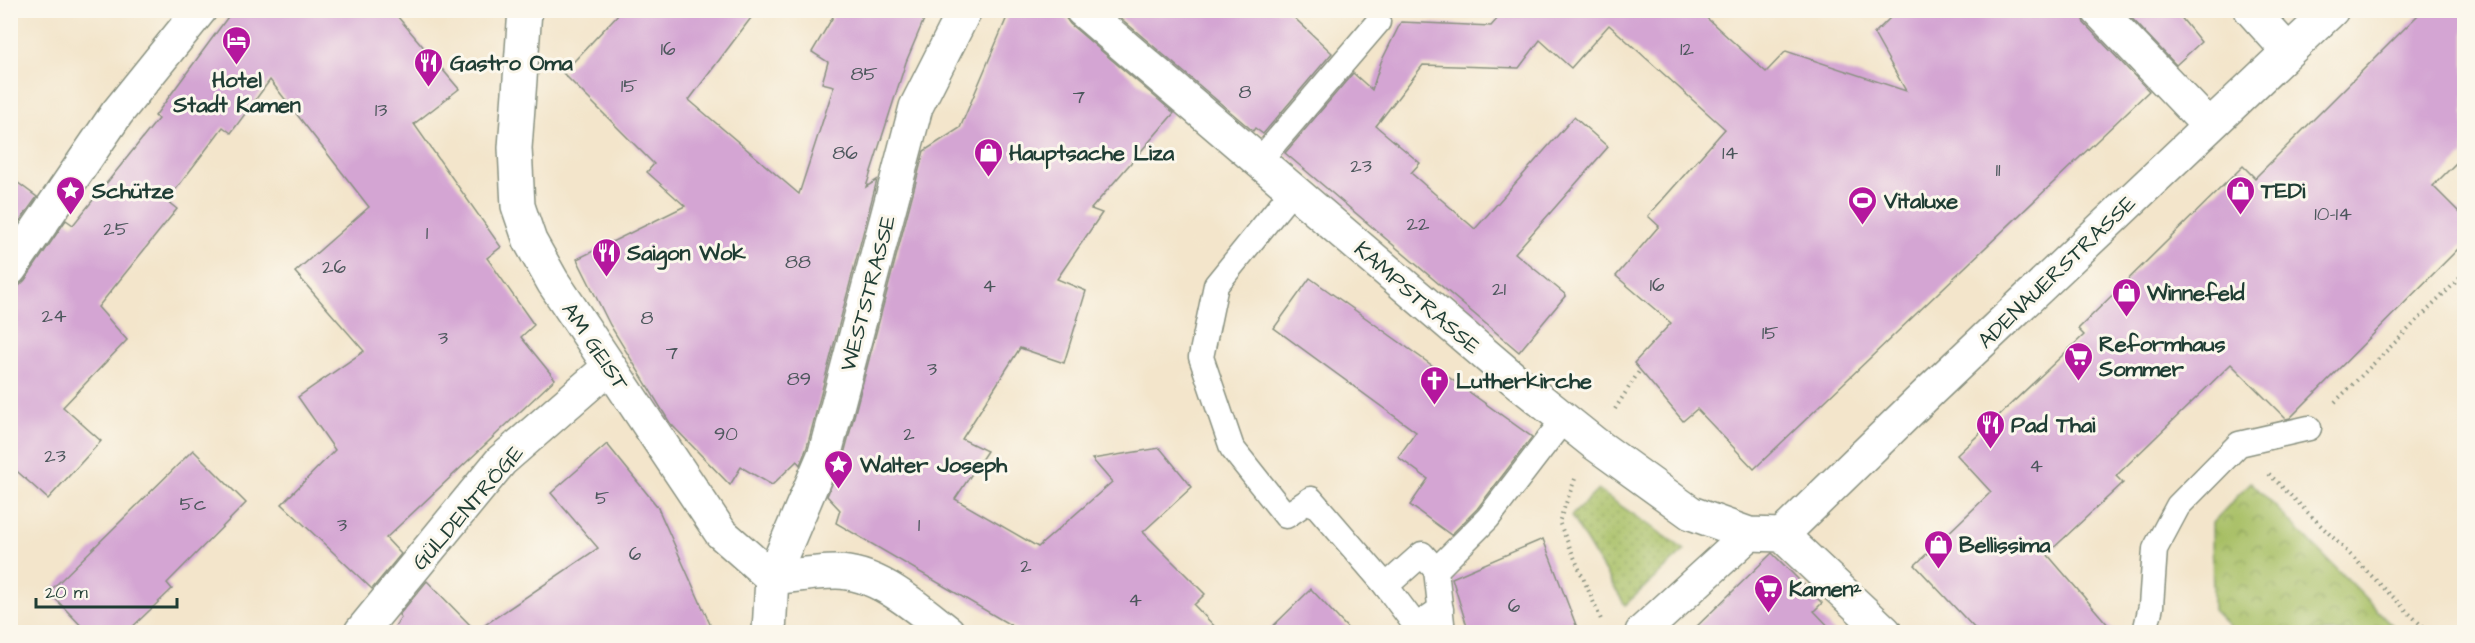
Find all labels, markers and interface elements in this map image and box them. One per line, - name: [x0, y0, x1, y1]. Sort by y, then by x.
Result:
- hotel icon: Hotel Stadt Kamen: [221, 24, 253, 66]
- house number: 16: [660, 35, 676, 63]
- house number: 12: [1680, 35, 1695, 63]
- restaurant icon: Gastro Oma: [413, 46, 445, 88]
- place label: Gastro Oma: [450, 48, 574, 79]
- house number: 85: [850, 60, 878, 88]
- place label: Hotel Stadt Kamen: [172, 65, 301, 121]
- house number: 15: [621, 72, 637, 100]
- house number: 8: [1239, 78, 1252, 106]
- house number: 7: [1073, 83, 1085, 111]
- house number: 13: [375, 96, 387, 124]
- shop icon: Hauptsache Liza: [972, 136, 1004, 178]
- place label: Hauptsache Liza: [1009, 138, 1175, 169]
- house number: 86: [832, 139, 858, 167]
- house number: 14: [1722, 139, 1738, 167]
- house number: 23: [1350, 152, 1372, 180]
- house number: 11: [1995, 156, 2001, 184]
- place icon: Schütze: [55, 174, 87, 216]
- shop icon: TEDi: [2224, 174, 2256, 216]
- place label: Schütze: [91, 176, 174, 207]
- place label: TEDi: [2260, 176, 2306, 207]
- sports icon: Vitaluxe: [1847, 184, 1879, 226]
- place label: Vitaluxe: [1883, 186, 1958, 217]
- street label: ADENAUERSTRASSE: [1971, 188, 2143, 356]
- house number: 10-14: [2314, 200, 2352, 228]
- house number: 22: [1407, 210, 1430, 238]
- street label: WESTSTRASSE: [833, 212, 904, 375]
- house number: 25: [103, 215, 129, 243]
- house number: 1: [426, 219, 429, 247]
- street label: KAMPSTRASSE: [1347, 234, 1487, 362]
- restaurant icon: Saigon Wok: [590, 236, 622, 278]
- place label: Saigon Wok: [626, 238, 746, 270]
- house number: 88: [785, 248, 811, 276]
- house number: 26: [322, 253, 346, 281]
- house number: 16: [1649, 271, 1665, 299]
- house number: 4: [982, 272, 996, 300]
- house number: 21: [1492, 275, 1506, 303]
- shop icon: Winnefeld: [2110, 276, 2142, 318]
- place label: Winnefeld: [2146, 278, 2245, 309]
- street label: AM GEIST: [554, 296, 636, 397]
- house number: 24: [41, 302, 67, 330]
- house number: 8: [641, 304, 654, 332]
- house number: 15: [1762, 319, 1778, 347]
- house number: 3: [438, 324, 448, 352]
- place label: Reformhaus Sommer: [2098, 329, 2226, 385]
- house number: 7: [666, 339, 678, 367]
- supermarket icon: Reformhaus Sommer: [2062, 340, 2094, 382]
- house number: 3: [927, 355, 937, 383]
- church icon: Lutherkirche: [1419, 364, 1451, 406]
- house number: 89: [787, 365, 811, 393]
- place label: Lutherkirche: [1456, 366, 1592, 397]
- restaurant icon: Pad Thai: [1974, 408, 2006, 450]
- place label: Pad Thai: [2011, 410, 2096, 441]
- house number: 90: [714, 420, 738, 448]
- house number: 2: [903, 420, 915, 448]
- street label: GÜLDENTRÖGE: [405, 439, 531, 577]
- house number: 23: [44, 442, 66, 470]
- place icon: Walter Joseph: [823, 448, 855, 490]
- place label: Walter Joseph: [859, 450, 1008, 481]
- house number: 4: [2029, 452, 2043, 480]
- house number: 5: [595, 484, 609, 512]
- house number: 5c: [180, 490, 207, 518]
- house number: 3: [337, 511, 347, 539]
- house number: 1: [918, 511, 921, 539]
- shop icon: Bellissima: [1922, 528, 1954, 570]
- place label: Bellissima: [1959, 530, 2051, 561]
- house number: 6: [629, 540, 642, 568]
- house number: 2: [1020, 552, 1032, 580]
- scale bar: [36, 571, 177, 609]
- supermarket icon: Kamen²: [1752, 572, 1784, 614]
- place label: Kamen²: [1789, 574, 1863, 605]
- text: 20 m: [45, 580, 88, 605]
- house number: 4: [1128, 586, 1142, 614]
- house number: 6: [1508, 592, 1521, 620]

